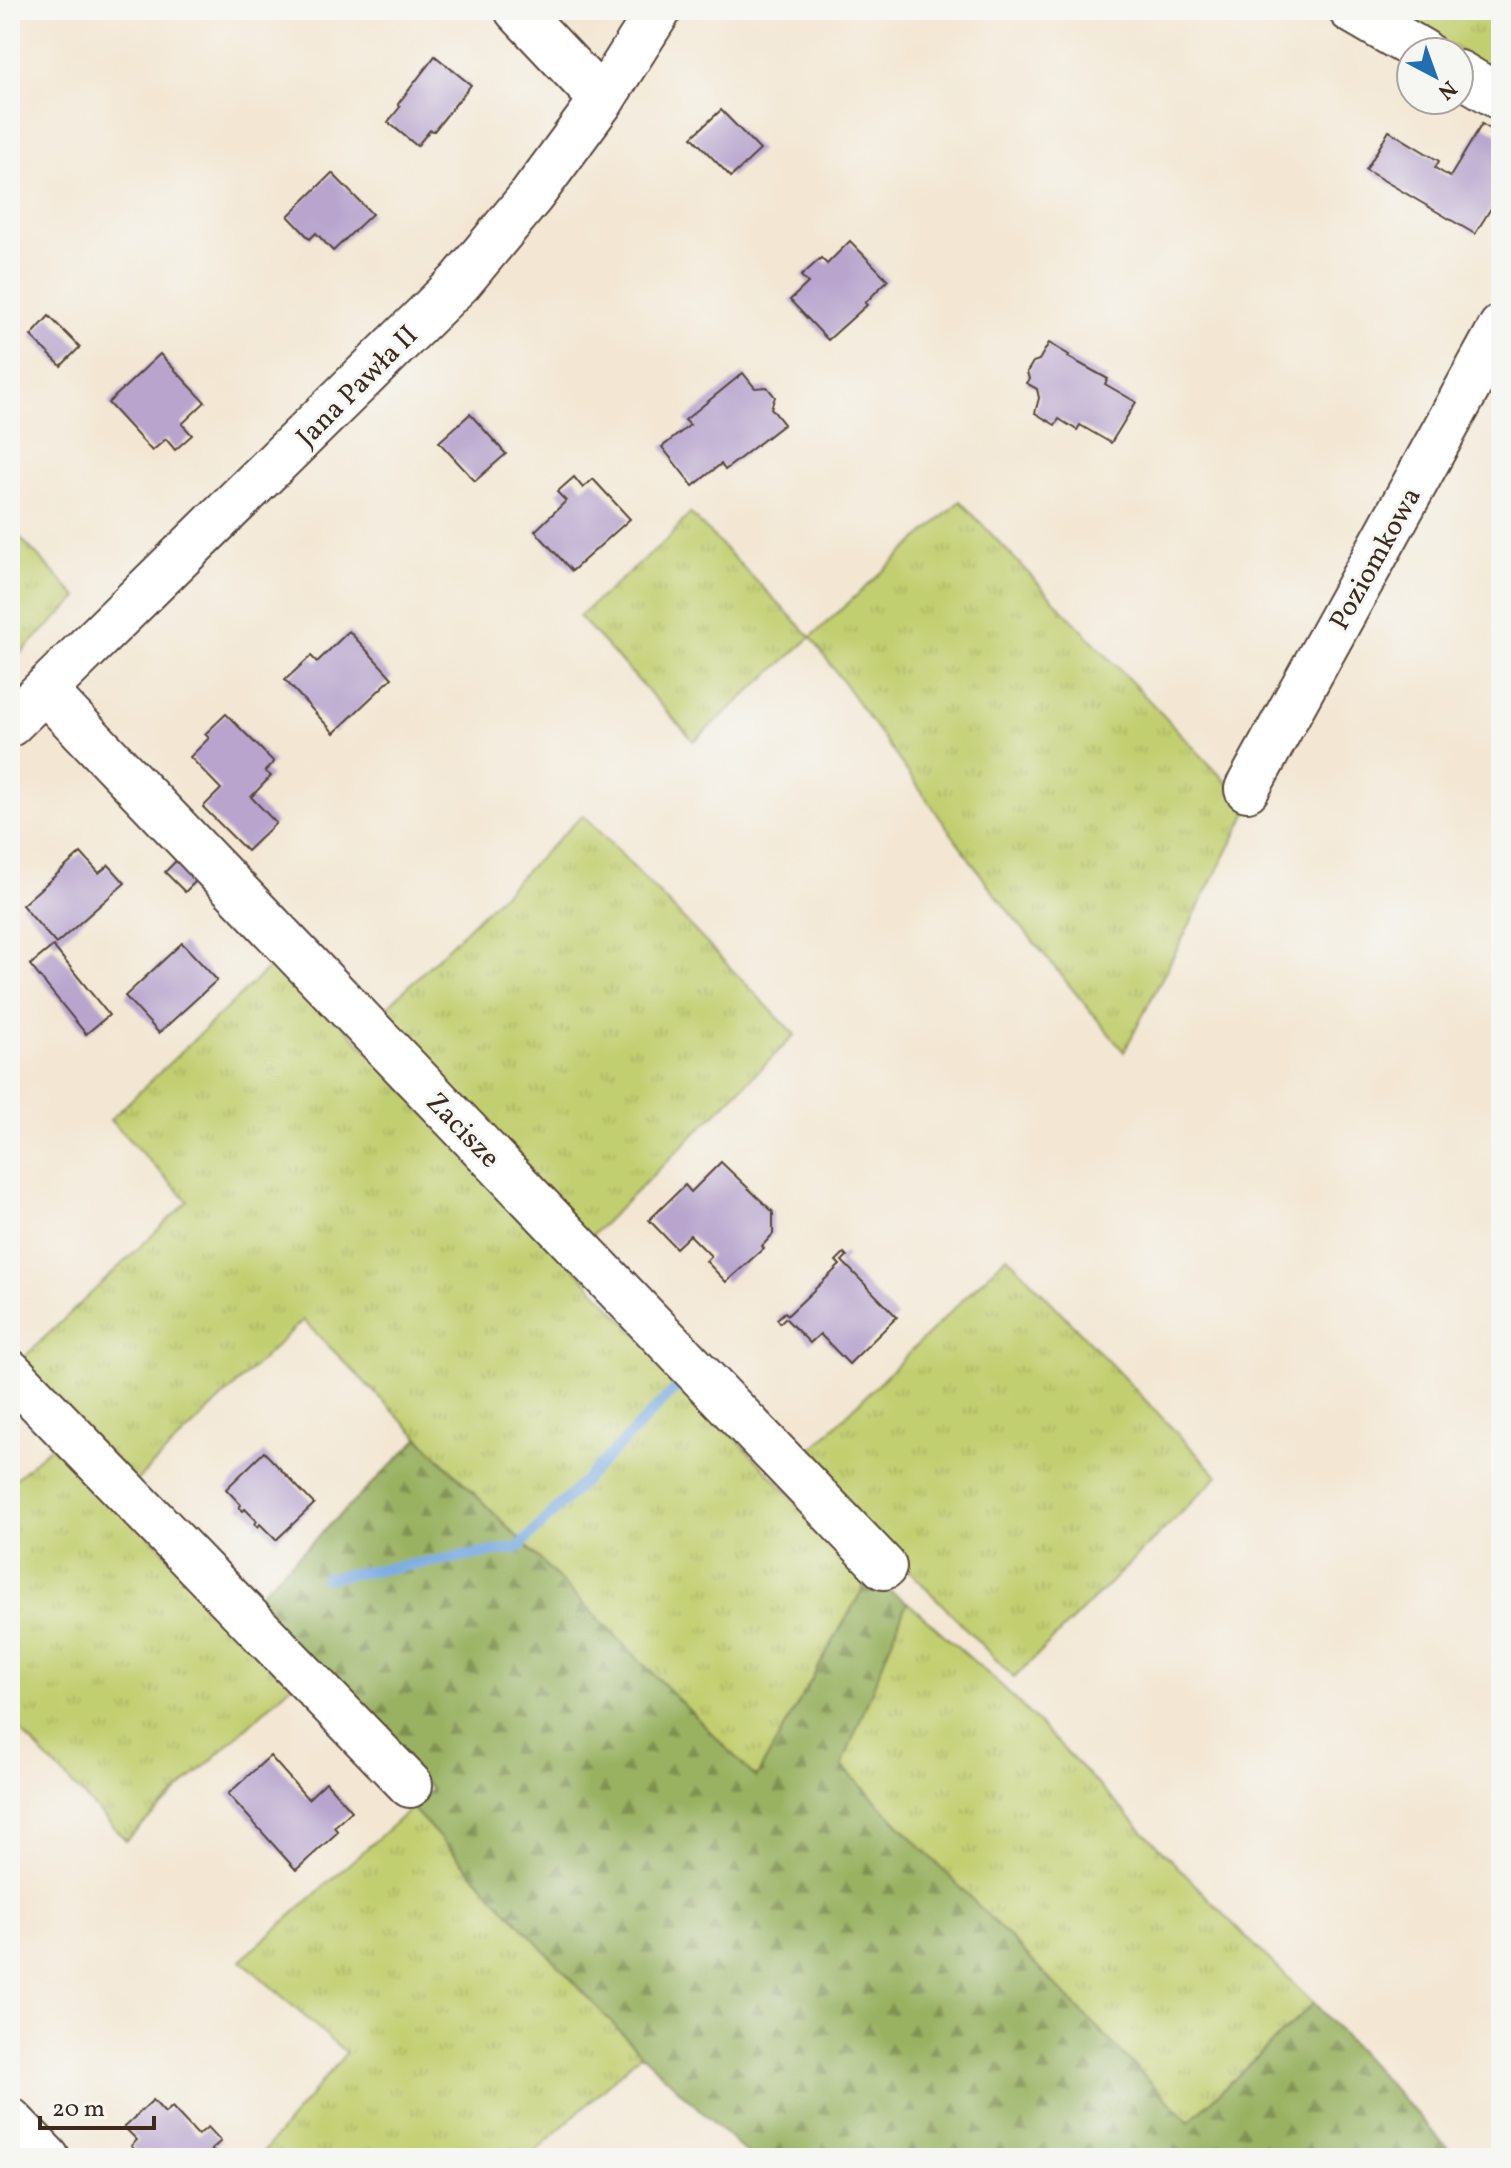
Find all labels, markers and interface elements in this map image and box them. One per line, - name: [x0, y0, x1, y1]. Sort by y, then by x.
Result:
- north arrow: [1395, 36, 1475, 116]
- text: N: [1430, 72, 1463, 106]
- street label: Jana Pawła II: [288, 317, 427, 456]
- street label: Poziomkowa: [1321, 481, 1431, 638]
- street label: Zacisze: [416, 1084, 508, 1177]
- scale bar: [40, 2080, 154, 2130]
- text: 20 m: [52, 2093, 105, 2127]

